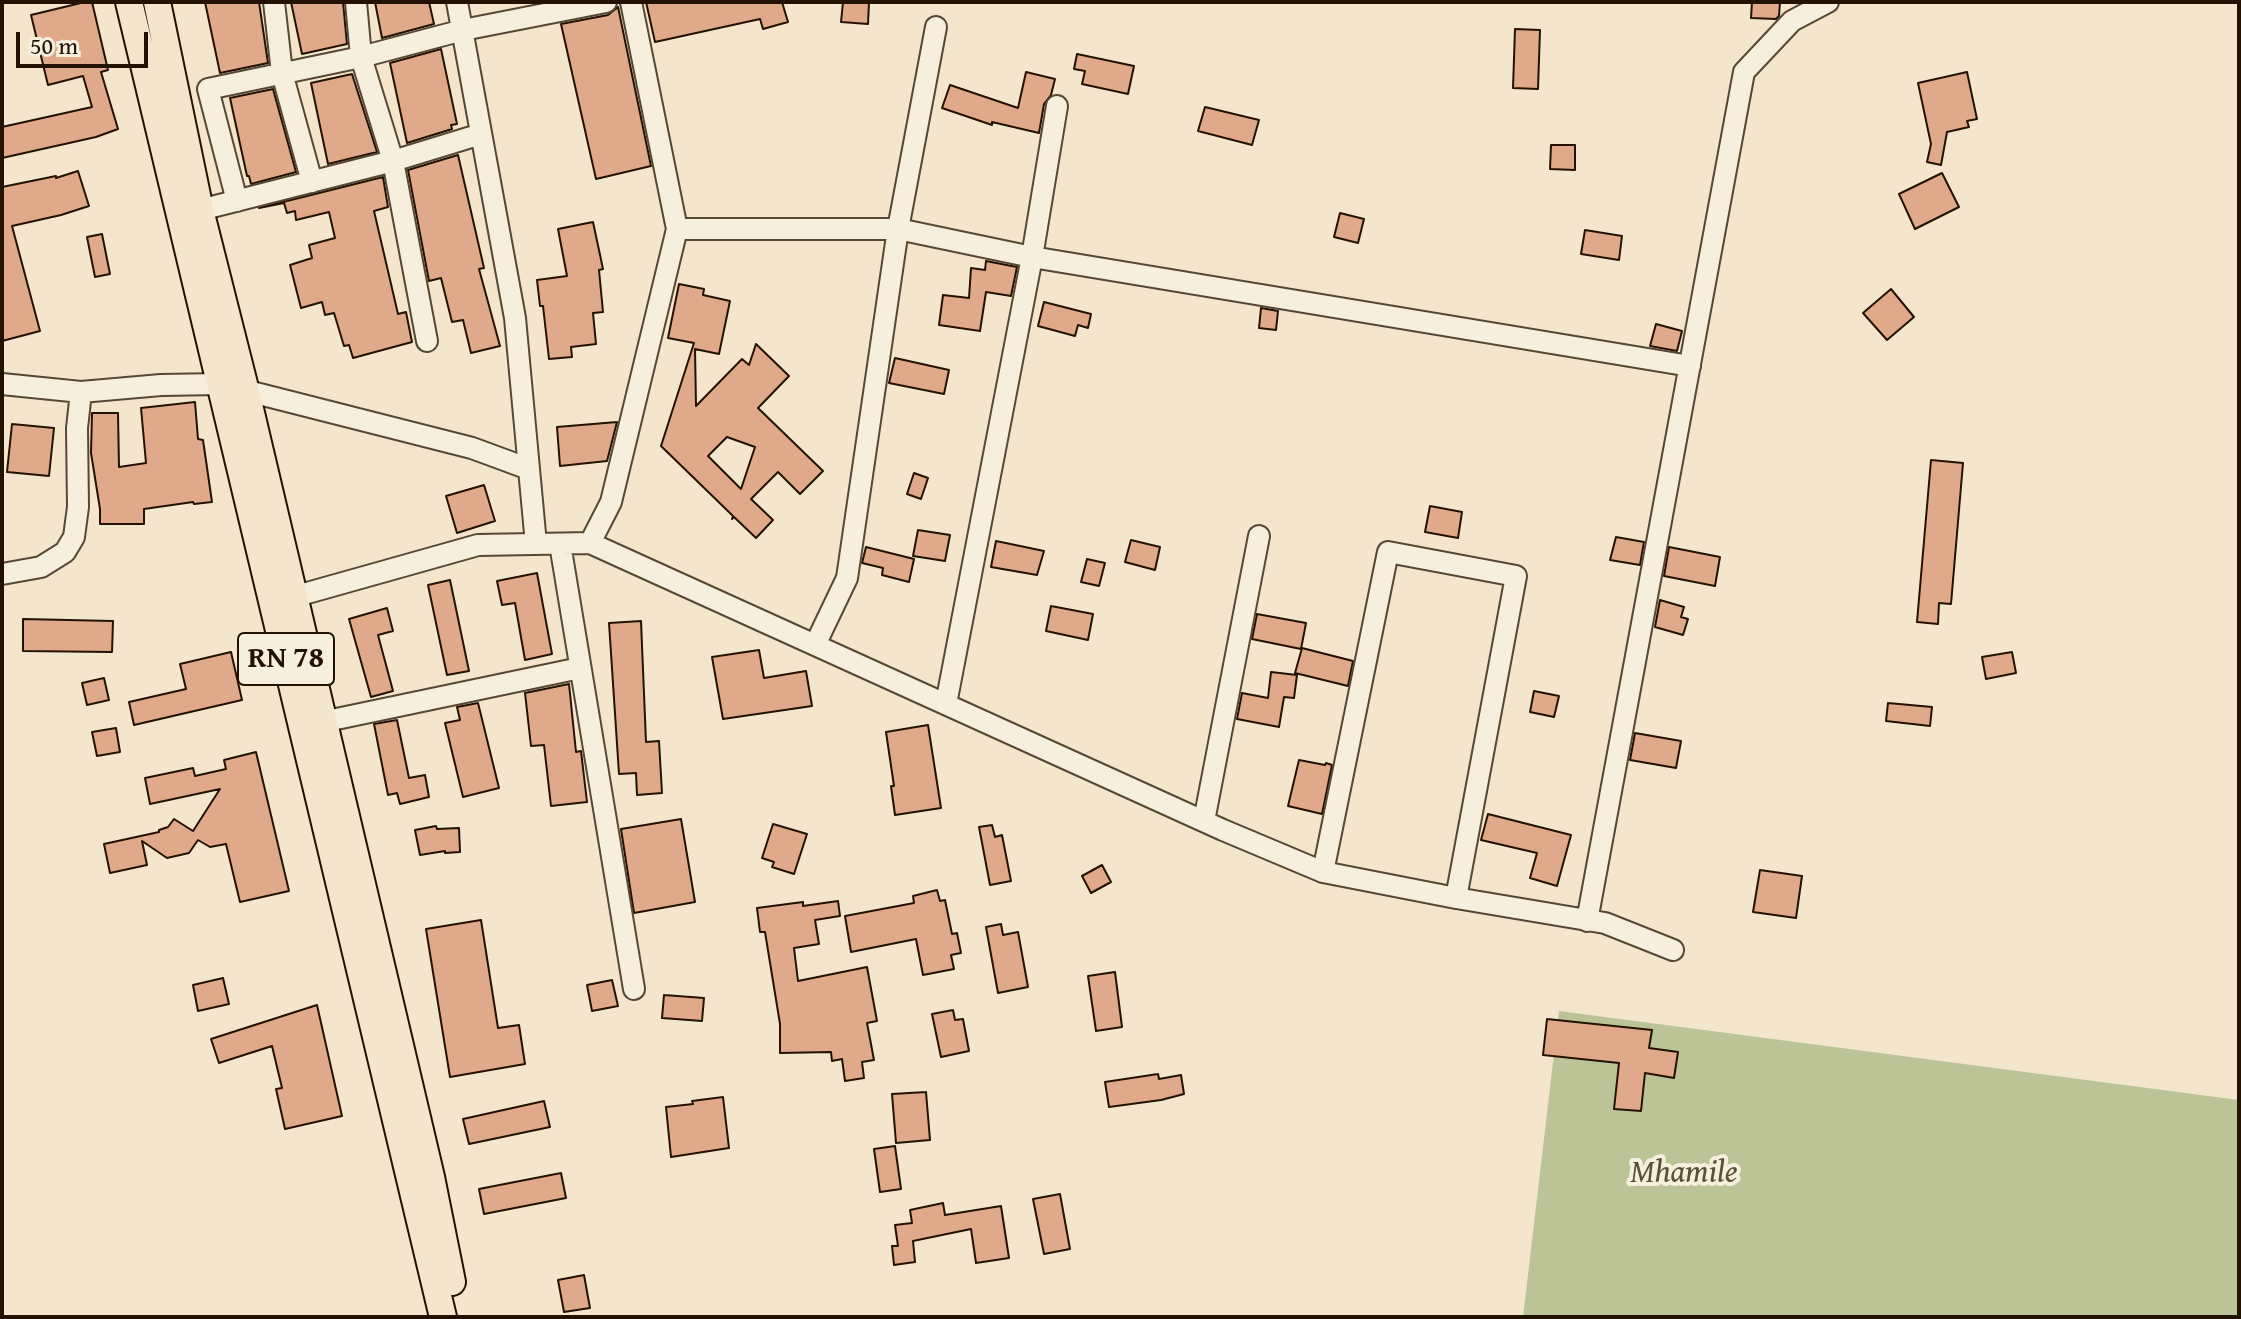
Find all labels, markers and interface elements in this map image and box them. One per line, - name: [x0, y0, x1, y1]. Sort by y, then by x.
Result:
- scale bar: [20, 16, 152, 66]
- text: 50 m: [30, 28, 78, 63]
- road number: RN 78: [238, 633, 334, 685]
- park label: Mhamile: [1630, 1155, 1738, 1193]

